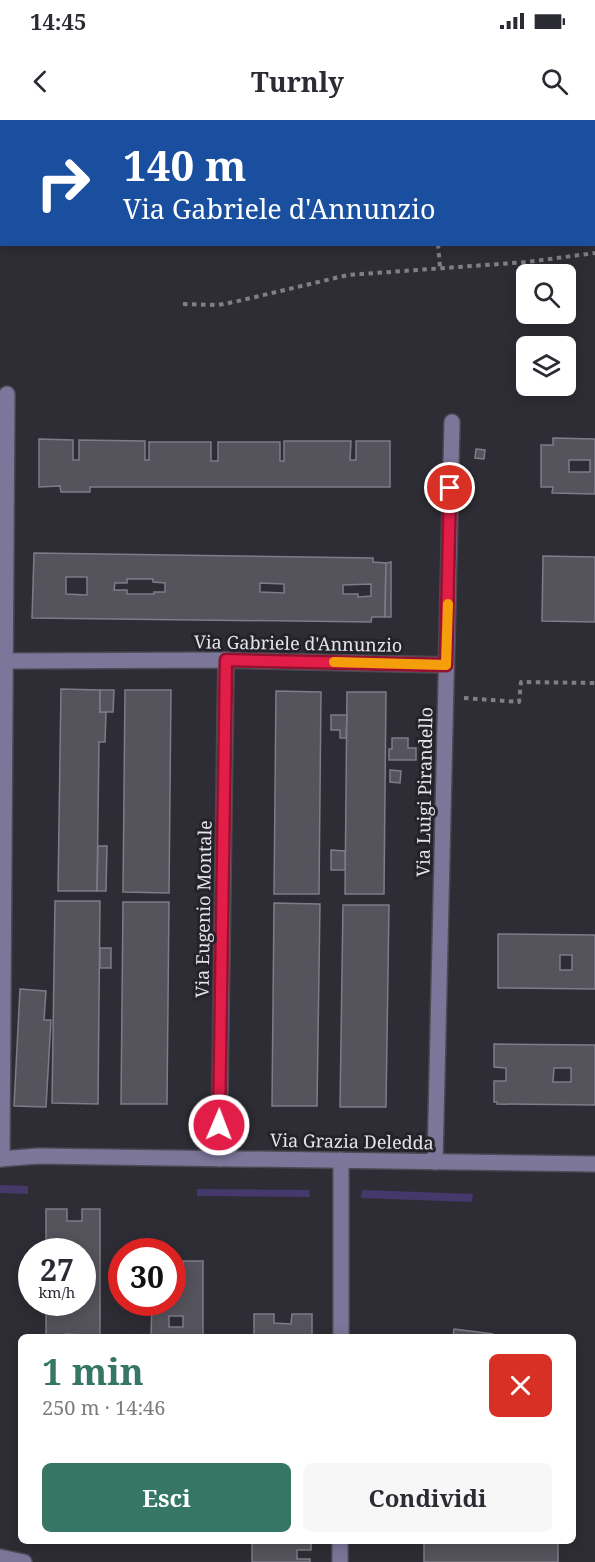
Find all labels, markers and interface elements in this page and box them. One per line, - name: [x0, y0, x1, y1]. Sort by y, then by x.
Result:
- text: 14:45: [30, 6, 86, 36]
- text: Turnly: [251, 63, 344, 100]
- icon: back: [24, 65, 57, 98]
- icon: search: [538, 65, 571, 98]
- text: 140 m: [123, 136, 247, 193]
- icon: right: [24, 144, 102, 222]
- text: Via Gabriele d'Annunzio: [123, 190, 436, 227]
- map controls: [516, 264, 576, 396]
- button: search: [516, 264, 576, 324]
- button: layers: [516, 336, 576, 396]
- pin: [424, 462, 475, 513]
- icon: arrive: [433, 471, 466, 504]
- street label: Via Gabriele d'Annunzio: [194, 629, 402, 657]
- street label: Via Luigi Pirandello: [411, 707, 437, 877]
- street label: Via Eugenio Montale: [189, 820, 217, 998]
- position arrow: [187, 1093, 251, 1157]
- street label: Via Grazia Deledda: [270, 1128, 434, 1154]
- speed limit sign: 30: [108, 1238, 186, 1316]
- text: 27: [40, 1249, 74, 1290]
- text: km/h: [39, 1282, 75, 1302]
- text: 1 min: [42, 1347, 144, 1396]
- button: close: [489, 1354, 552, 1417]
- text: 250 m · 14:46: [42, 1394, 165, 1421]
- button: Esci: [42, 1463, 291, 1532]
- button: Condividi: [303, 1463, 552, 1532]

